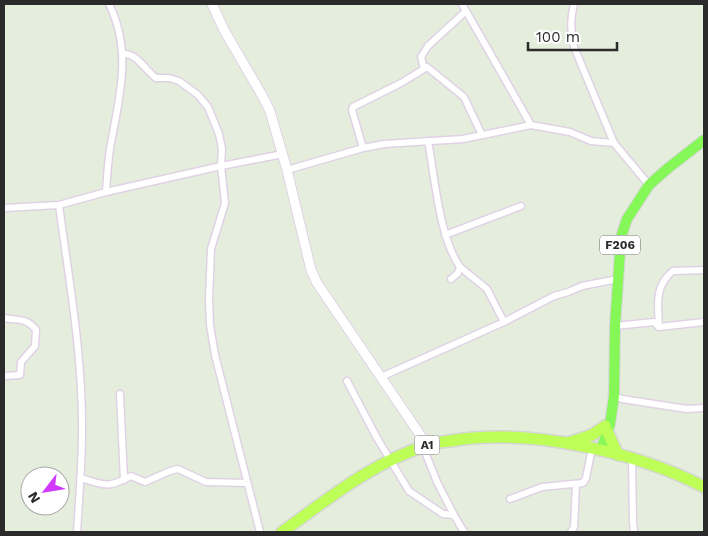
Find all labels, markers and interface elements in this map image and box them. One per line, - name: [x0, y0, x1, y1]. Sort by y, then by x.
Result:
- scale bar: [528, 20, 617, 52]
- text: 100 m: [536, 28, 580, 46]
- road number: F206: [600, 236, 640, 254]
- road number: A1: [414, 436, 440, 454]
- north arrow: [20, 466, 70, 516]
- text: N: [24, 489, 43, 506]

